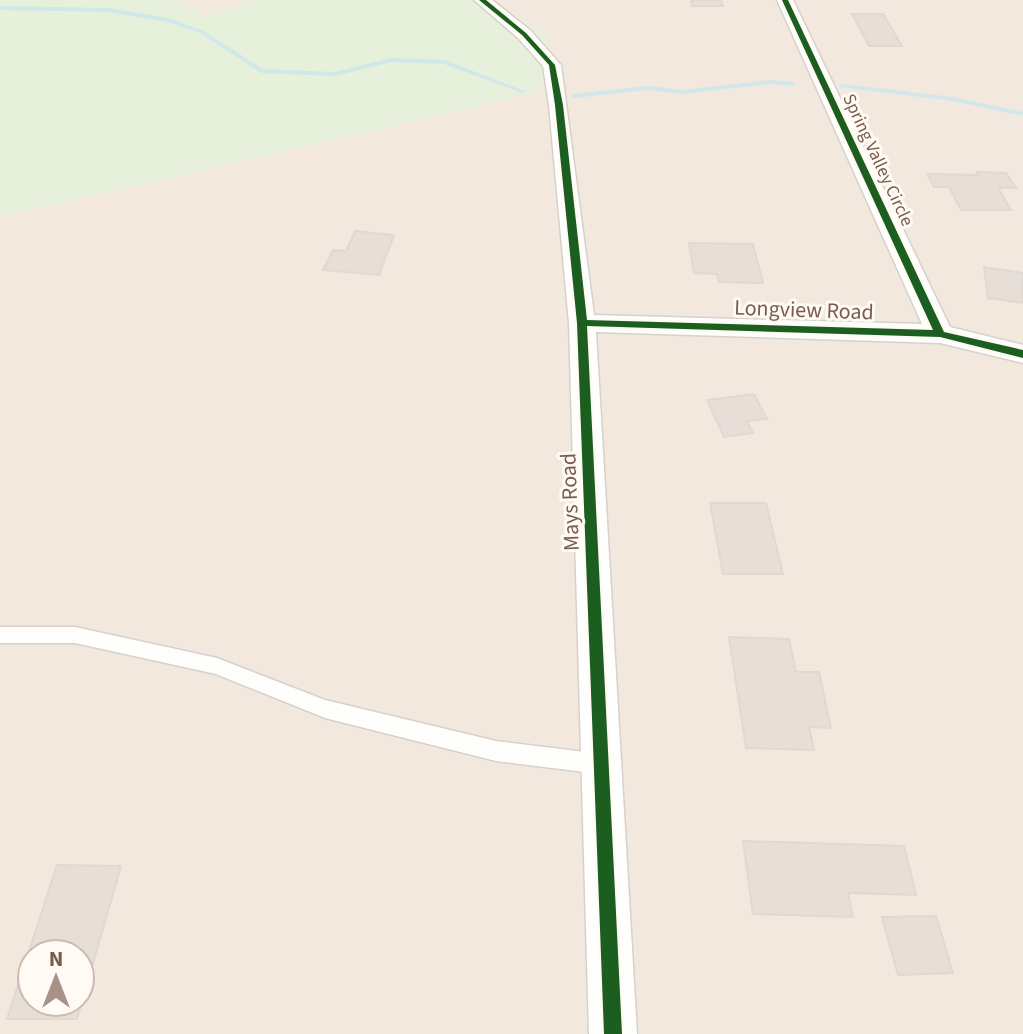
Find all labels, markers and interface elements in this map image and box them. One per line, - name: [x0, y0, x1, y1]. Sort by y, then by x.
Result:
- street label: Spring Valley Circle: [836, 90, 920, 230]
- street label: Longview Road: [734, 292, 874, 328]
- street label: Mays Road: [552, 452, 588, 552]
- north arrow: [16, 938, 96, 1018]
- text: N: [49, 943, 63, 975]

